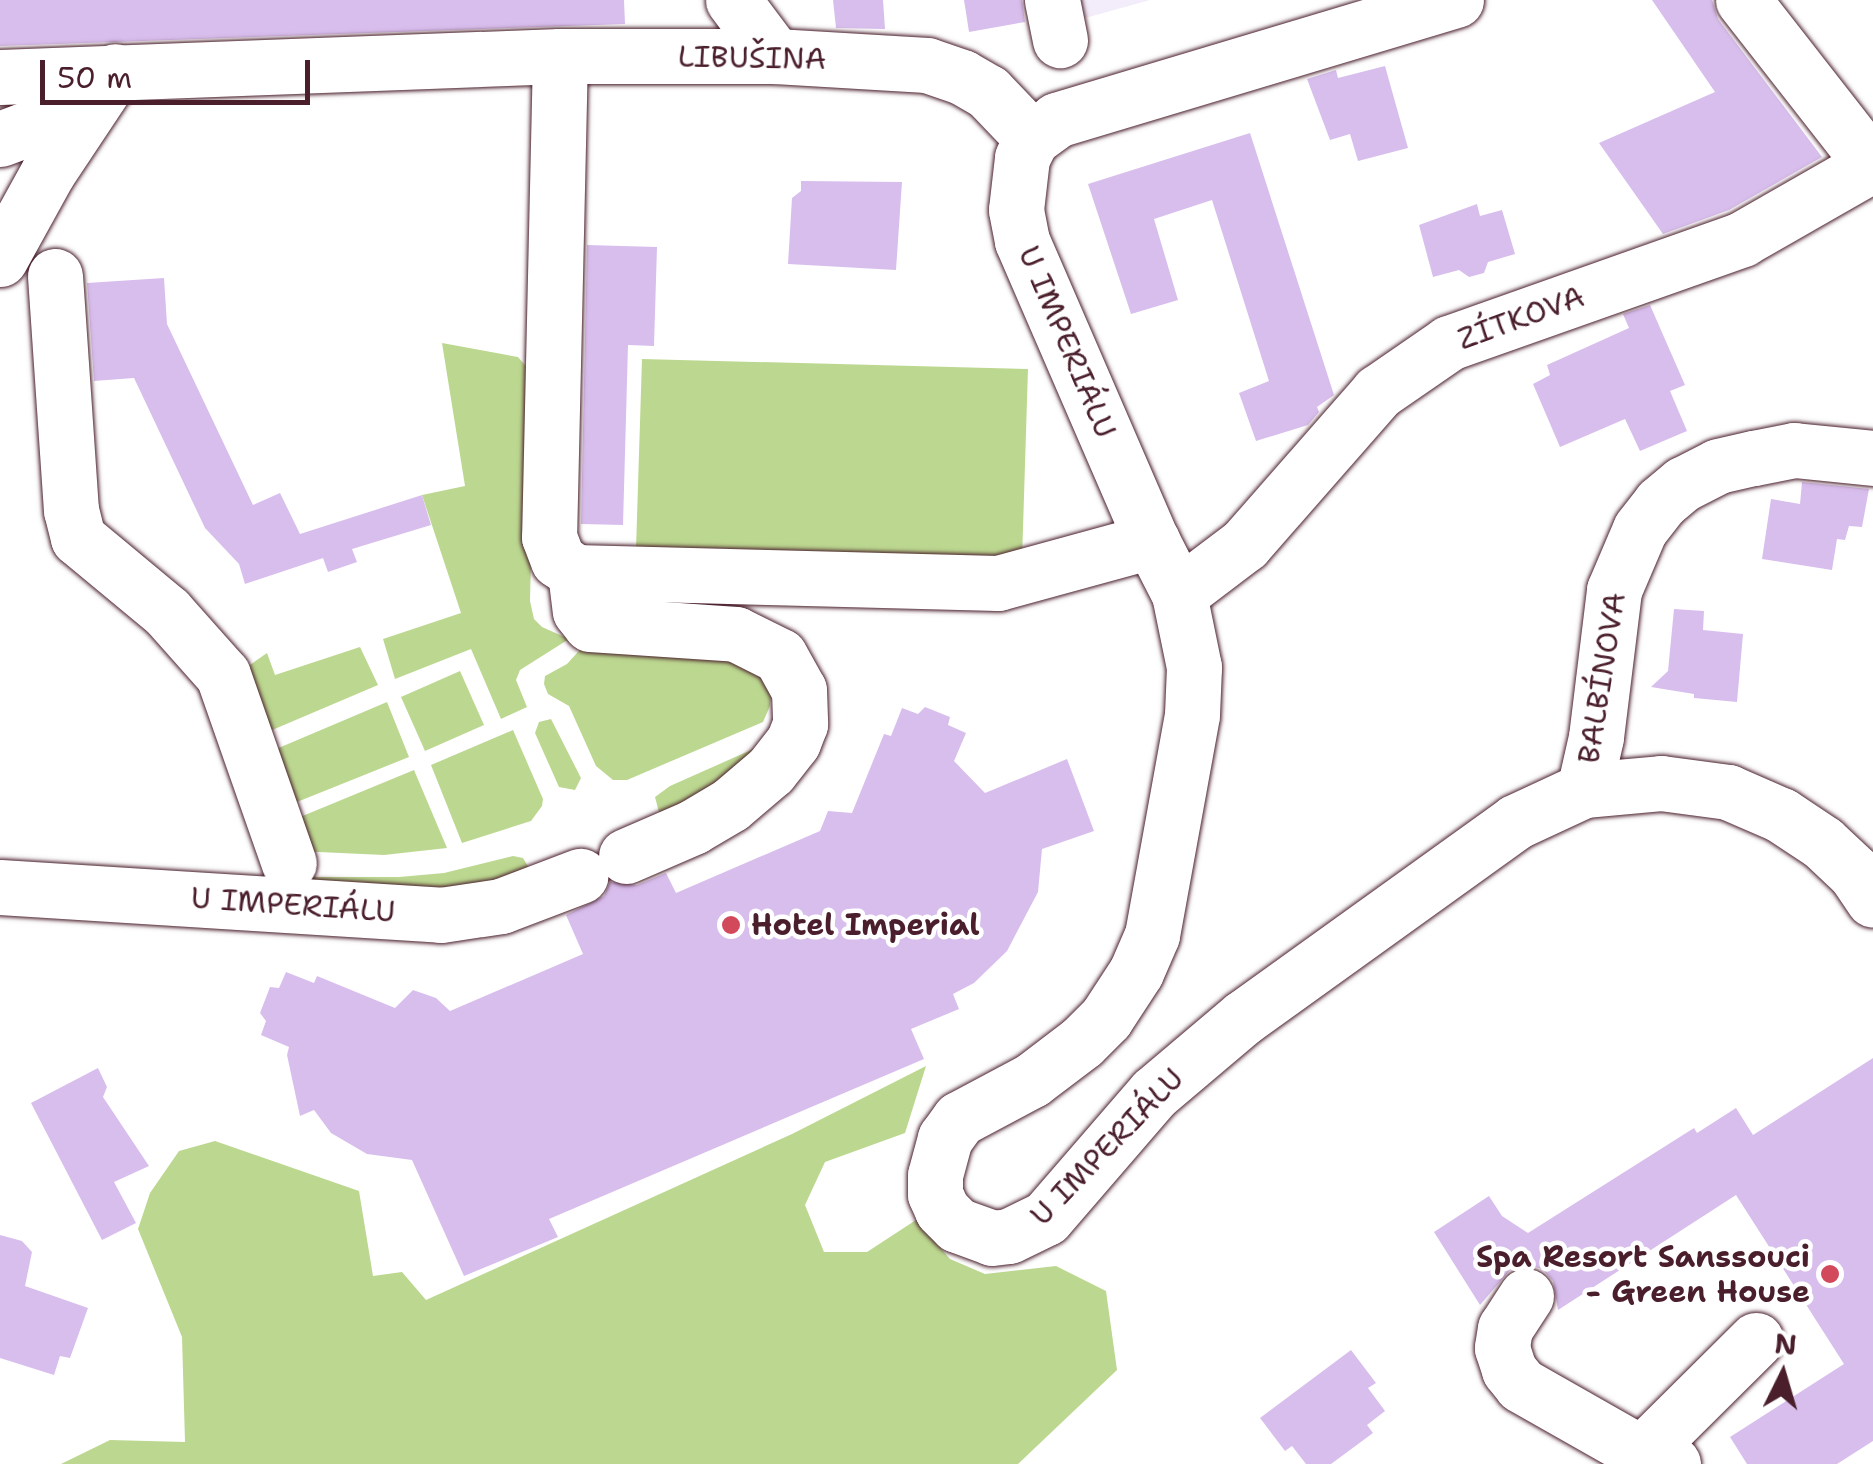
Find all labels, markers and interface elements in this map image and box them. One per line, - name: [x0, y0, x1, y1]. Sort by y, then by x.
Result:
- street label: LIBUŠINA: [677, 39, 827, 77]
- scale bar: [45, 40, 315, 102]
- text: 50 m: [57, 57, 132, 98]
- street label: U IMPERIÁLU: [1010, 241, 1124, 443]
- street label: ZÍTKOVA: [1453, 278, 1589, 358]
- street label: BALBÍNOVA: [1571, 590, 1633, 766]
- street label: U IMPERIÁLU: [190, 880, 396, 930]
- place label: Hotel Imperial: [751, 907, 980, 943]
- marker: Hotel Imperial: [720, 914, 742, 936]
- street label: U IMPERIÁLU: [1023, 1061, 1191, 1233]
- place label: Spa Resort Sanssouci - Green House: [1476, 1239, 1810, 1310]
- marker: Spa Resort Sanssouci - Green House: [1819, 1263, 1841, 1285]
- north arrow: [1733, 1324, 1833, 1424]
- text: N: [1773, 1324, 1798, 1364]

